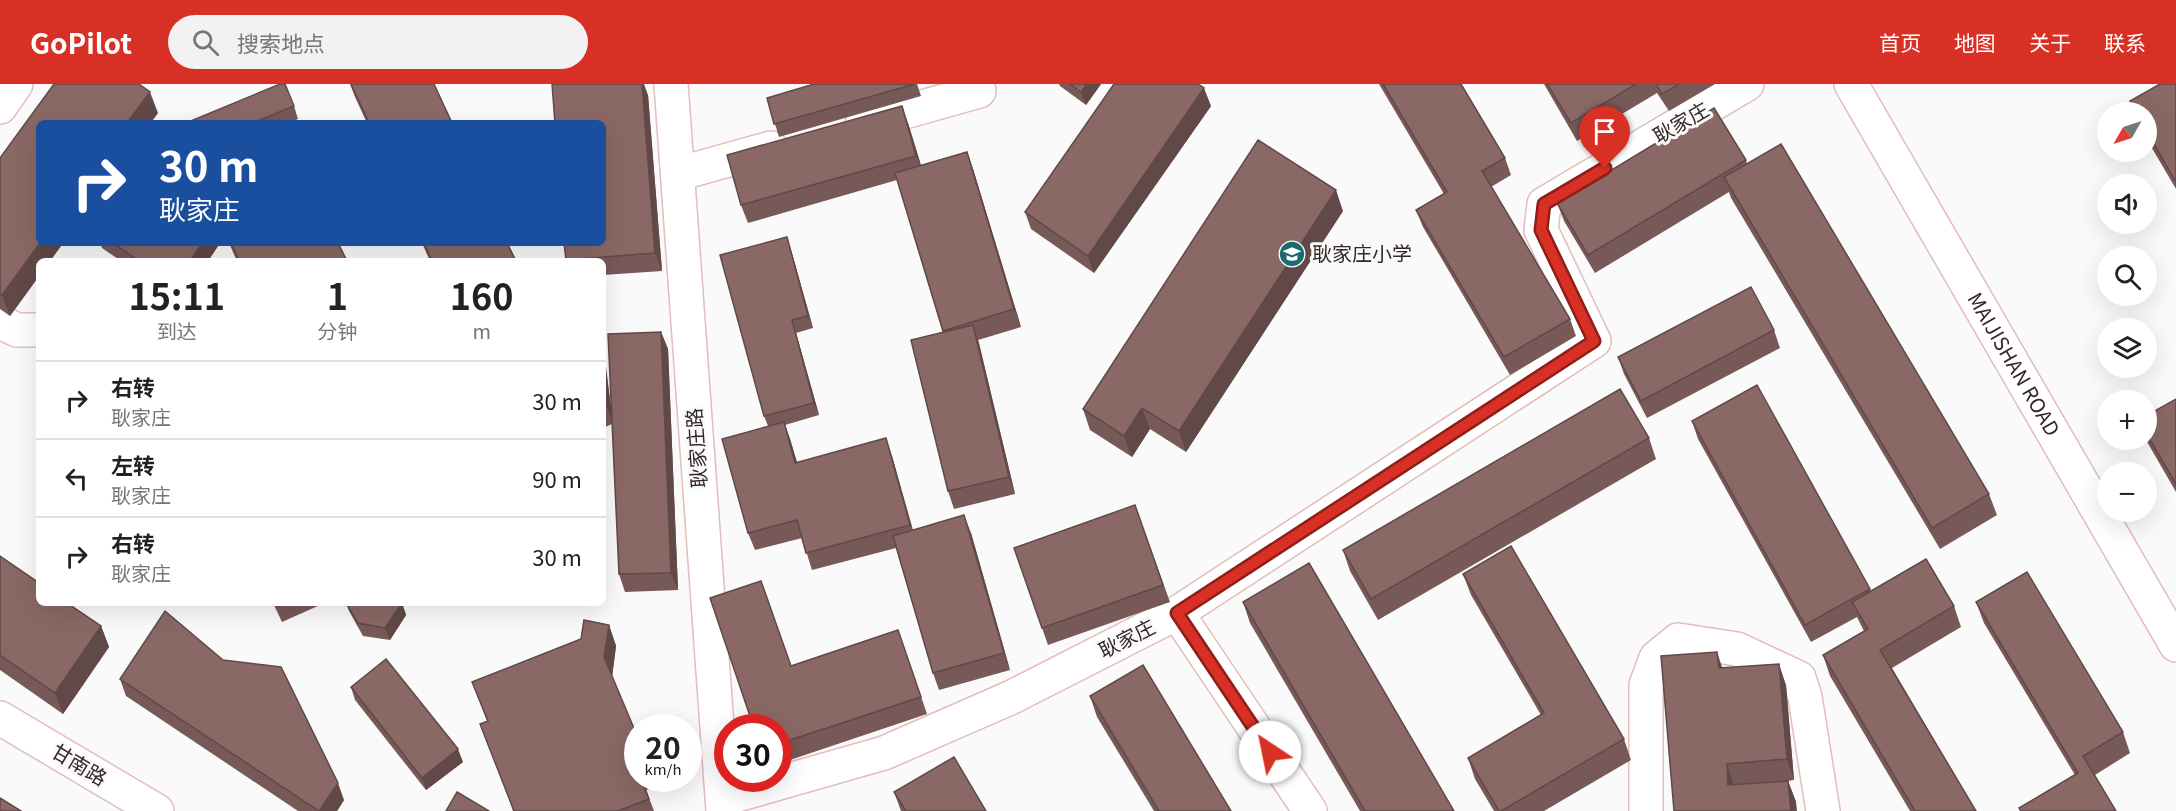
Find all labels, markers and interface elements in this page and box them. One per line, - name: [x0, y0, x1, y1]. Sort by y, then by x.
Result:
- search box: [168, 15, 588, 69]
- text: GoPilot: [30, 22, 132, 62]
- icon: search: [189, 26, 222, 59]
- text: 搜索地点: [237, 26, 325, 58]
- text: 首页: [1879, 27, 1921, 57]
- text: 地图: [1954, 27, 1996, 57]
- text: 关于: [2029, 27, 2071, 57]
- text: 联系: [2104, 27, 2146, 57]
- street label: 耿家庄: [1647, 94, 1713, 149]
- north arrow: [2097, 102, 2157, 162]
- map controls: [2097, 102, 2157, 522]
- pin: [1579, 106, 1630, 168]
- icon: arrive: [1588, 115, 1621, 148]
- text: 30 m: [159, 133, 259, 194]
- icon: right: [60, 144, 138, 222]
- button: sound: [2097, 174, 2157, 234]
- text: 耿家庄: [159, 189, 240, 228]
- place label: 耿家庄小学: [1312, 238, 1412, 267]
- school or university icon: 耿家庄小学: [1277, 239, 1307, 269]
- button: search: [2097, 246, 2157, 306]
- text: 15:11: [128, 268, 225, 320]
- text: 1: [327, 268, 348, 320]
- text: 160: [450, 268, 514, 320]
- street label: MAIJISHAN ROAD: [1962, 286, 2068, 441]
- text: 到达: [157, 316, 197, 345]
- text: 分钟: [317, 316, 357, 345]
- text: m: [472, 316, 491, 345]
- button: layers: [2097, 318, 2157, 378]
- text: 右转: [111, 370, 155, 402]
- icon: right: [60, 384, 93, 417]
- text: 30 m: [532, 384, 582, 416]
- button: +: [2097, 390, 2157, 450]
- text: 耿家庄: [111, 402, 171, 431]
- street label: 耿家庄路: [678, 407, 713, 489]
- text: 左转: [111, 448, 155, 480]
- icon: left: [60, 462, 93, 495]
- text: 90 m: [532, 462, 582, 494]
- button: −: [2097, 462, 2157, 522]
- text: 耿家庄: [111, 480, 171, 509]
- text: 右转: [111, 526, 155, 558]
- icon: right: [60, 540, 93, 573]
- text: 30 m: [532, 540, 582, 572]
- text: 耿家庄: [111, 558, 171, 587]
- street label: 耿家庄: [1093, 611, 1160, 664]
- speed limit sign: 30: [714, 714, 792, 792]
- position arrow: [1238, 720, 1302, 784]
- text: 20: [645, 724, 681, 768]
- street label: 甘南路: [47, 736, 113, 792]
- text: km/h: [644, 758, 682, 779]

